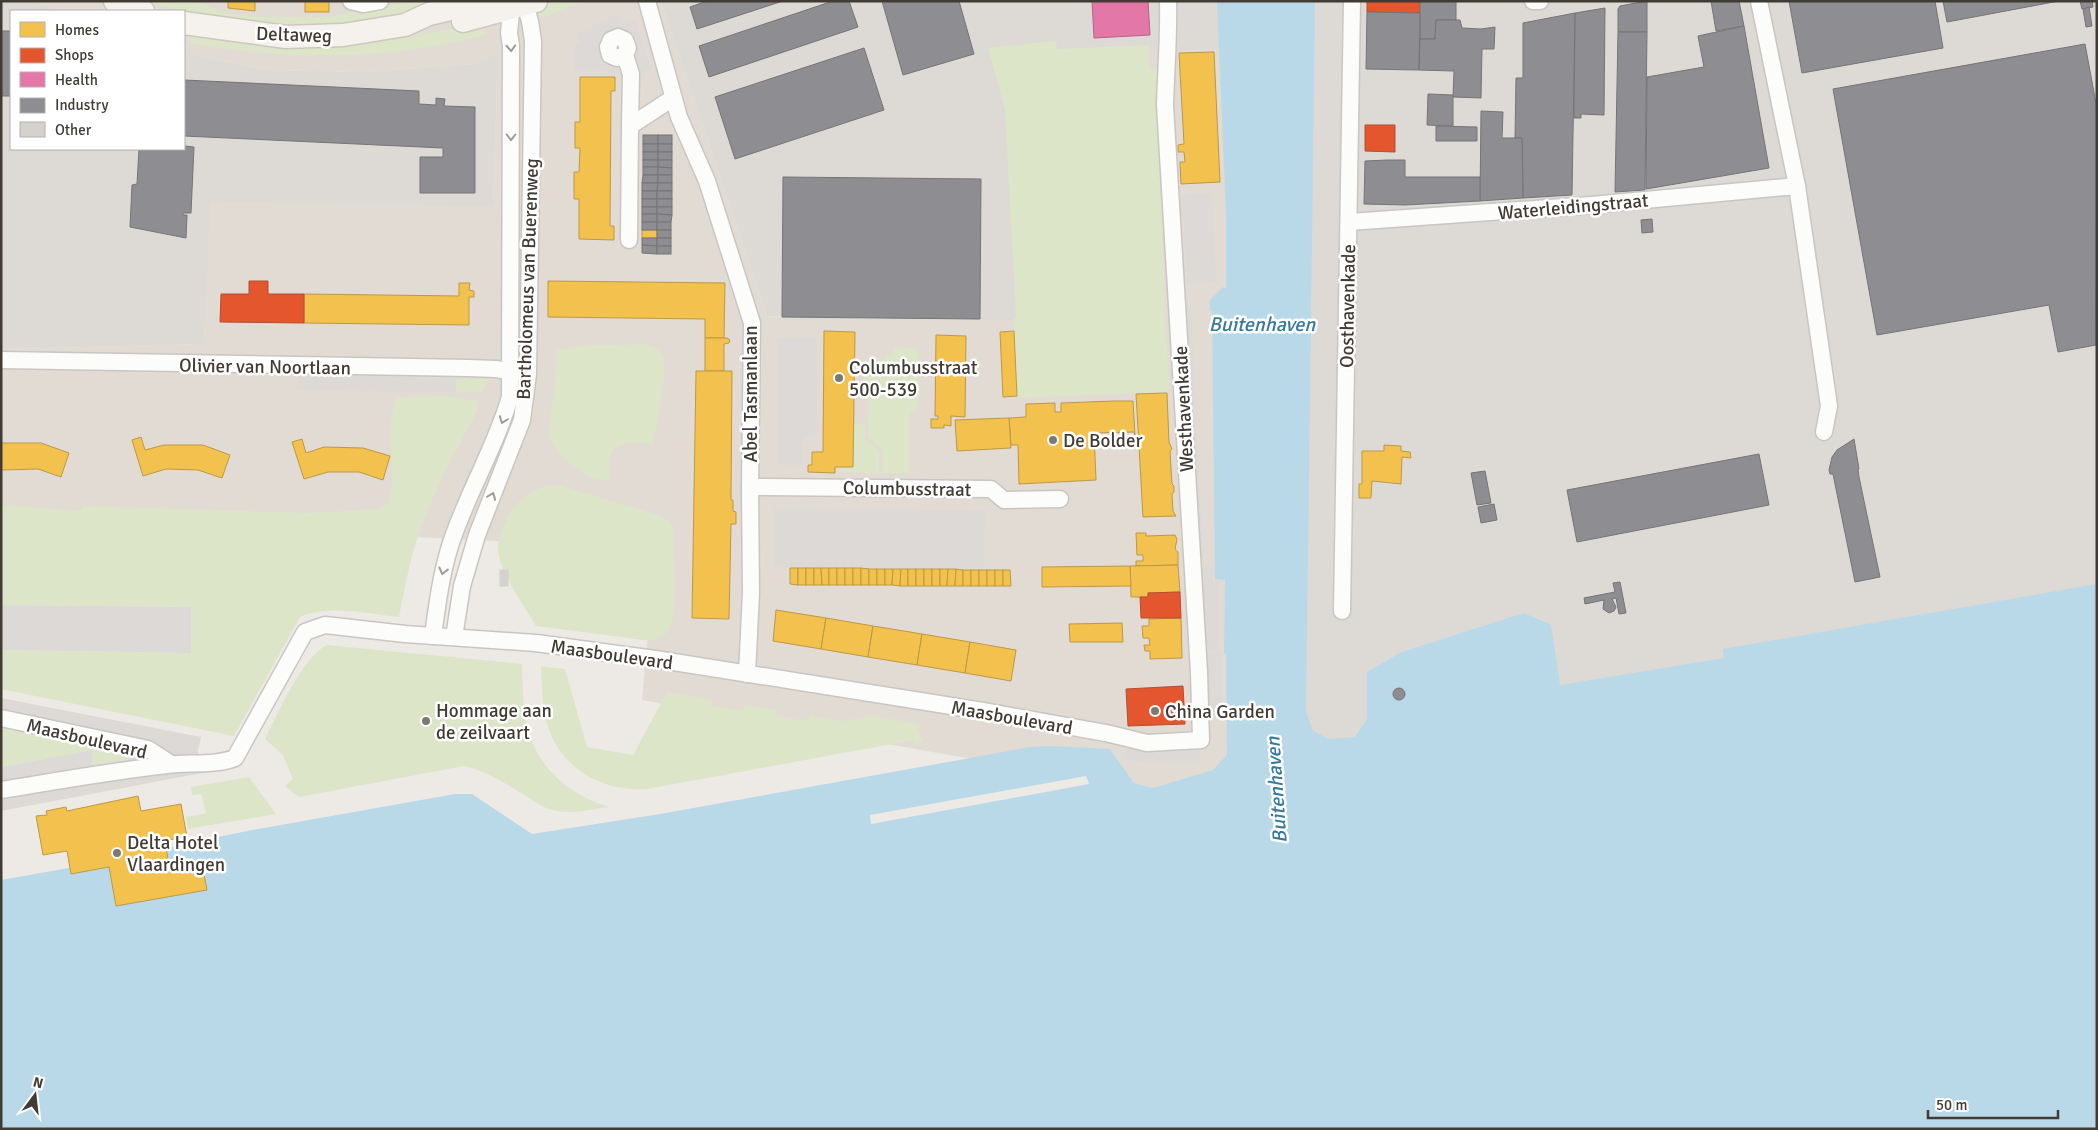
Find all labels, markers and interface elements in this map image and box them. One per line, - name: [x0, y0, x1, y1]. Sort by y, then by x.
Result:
- legend: [10, 10, 185, 150]
- text: Homes: [55, 21, 99, 39]
- street label: Deltaweg: [255, 22, 332, 48]
- one-way arrow: [505, 45, 516, 53]
- text: Shops: [55, 46, 94, 64]
- text: Health: [55, 71, 98, 89]
- text: Industry: [55, 96, 108, 114]
- text: Other: [55, 121, 92, 139]
- one-way arrow: [506, 133, 516, 141]
- street label: Bartholomeus van Buerenweg: [512, 158, 544, 400]
- street label: Waterleidingstraat: [1497, 188, 1650, 226]
- street label: Oosthavenkade: [1335, 244, 1361, 368]
- water label: Buitenhaven: [1209, 312, 1316, 337]
- street label: Abel Tasmanlaan: [739, 325, 763, 463]
- street label: Westhavenkade: [1169, 345, 1199, 473]
- street label: Olivier van Noortlaan: [179, 354, 351, 380]
- place label: Columbusstraat 500-539: [849, 356, 978, 402]
- marker: Columbusstraat 500-539: [833, 372, 845, 384]
- one-way arrow: [499, 415, 509, 424]
- place label: De Bolder: [1063, 429, 1142, 453]
- marker: De Bolder: [1047, 434, 1059, 446]
- street label: Columbusstraat: [843, 476, 972, 502]
- one-way arrow: [486, 492, 496, 501]
- one-way arrow: [438, 567, 449, 576]
- street label: Maasboulevard: [549, 635, 674, 675]
- street label: Maasboulevard: [949, 695, 1074, 740]
- place label: Hommage aan de zeilvaart: [436, 699, 552, 745]
- place label: China Garden: [1165, 700, 1275, 724]
- marker: China Garden: [1149, 705, 1161, 717]
- street label: Maasboulevard: [24, 713, 149, 765]
- marker: Hommage aan de zeilvaart: [420, 715, 432, 727]
- water label: Buitenhaven: [1260, 735, 1293, 844]
- place label: Delta Hotel Vlaardingen: [127, 831, 225, 877]
- marker: Delta Hotel Vlaardingen: [111, 847, 123, 859]
- north arrow: [10, 1070, 60, 1120]
- text: N: [31, 1073, 45, 1092]
- scale bar: [1928, 1088, 2058, 1120]
- text: 50 m: [1936, 1096, 1967, 1114]

